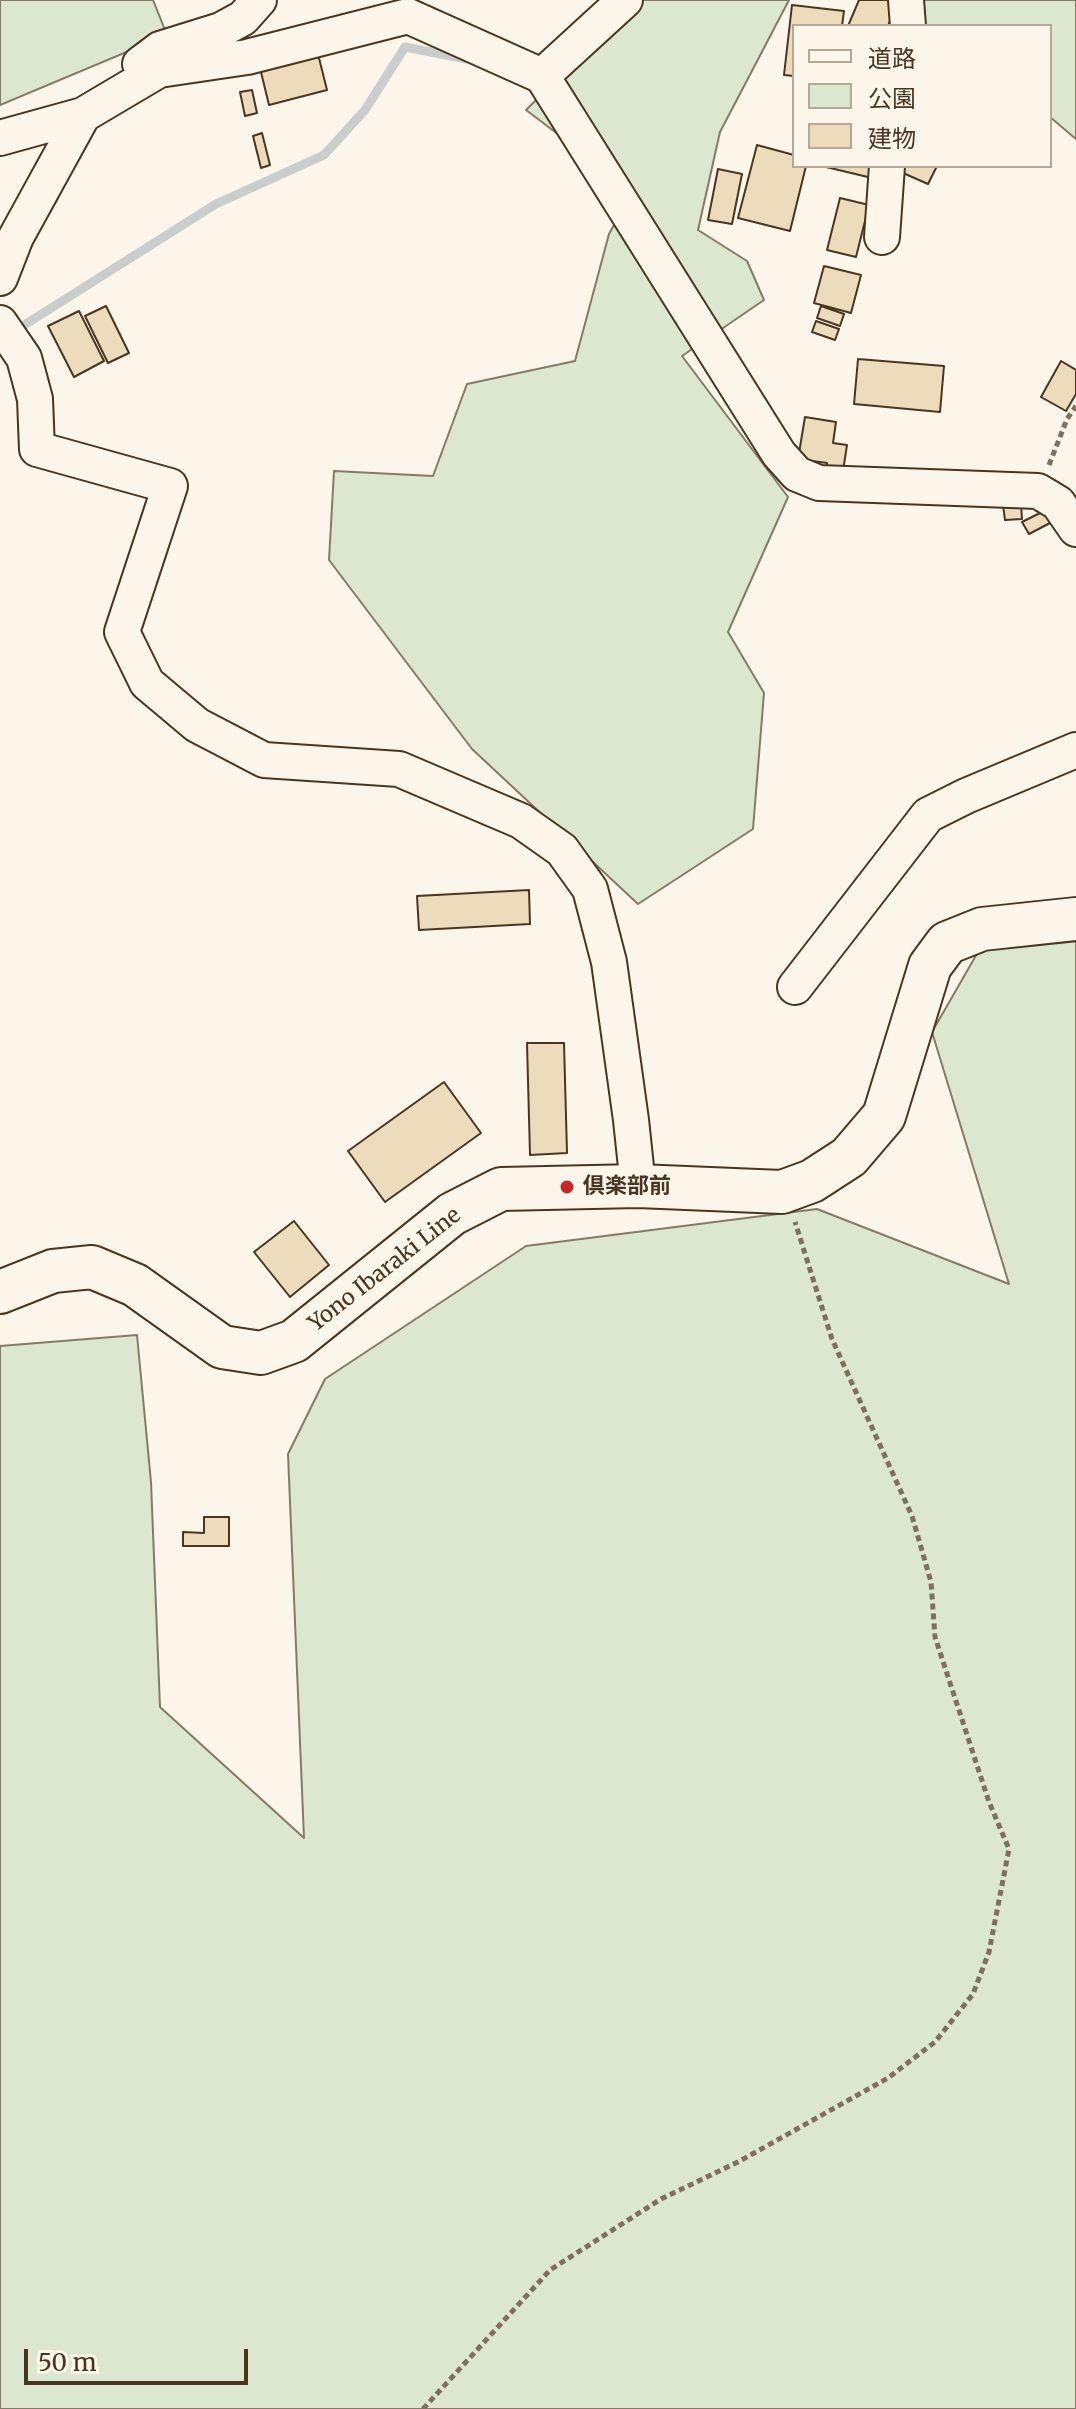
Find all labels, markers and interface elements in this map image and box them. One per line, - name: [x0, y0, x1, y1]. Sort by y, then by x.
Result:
- legend: [792, 24, 1052, 168]
- text: 道路: [868, 43, 916, 74]
- text: 公園: [868, 83, 916, 114]
- text: 建物: [868, 123, 916, 154]
- place label: 倶楽部前: [583, 1174, 671, 1200]
- marker: 倶楽部前: [558, 1178, 576, 1196]
- street label: Yono Ibaraki Line: [304, 1202, 466, 1338]
- scale bar: [28, 2333, 252, 2383]
- text: 50 m: [38, 2347, 97, 2378]

